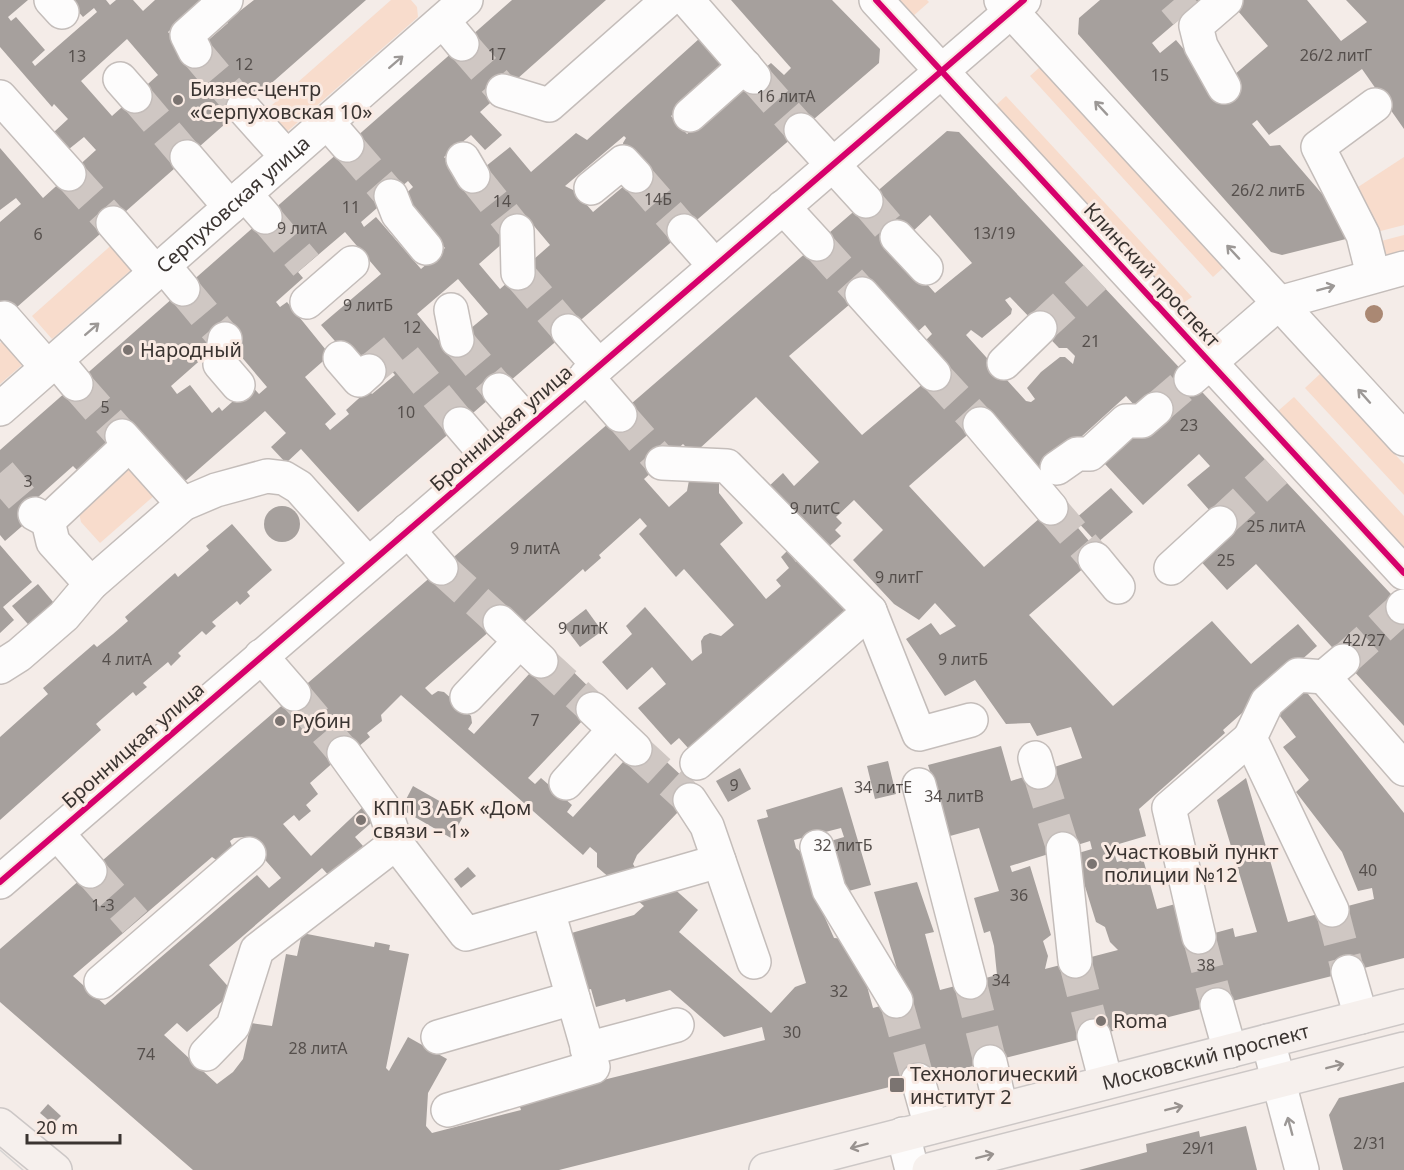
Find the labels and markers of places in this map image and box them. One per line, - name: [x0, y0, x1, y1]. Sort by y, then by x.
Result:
- place label: Бизнес-центр «Серпуховская 10»: [190, 75, 372, 125]
- marker: Бизнес-центр «Серпуховская 10»: [171, 93, 185, 107]
- place label: Народный: [140, 336, 242, 363]
- marker: Народный: [121, 343, 135, 357]
- place label: Рубин: [292, 707, 351, 734]
- marker: Рубин: [273, 714, 287, 728]
- place label: КПП 3 АБК «Дом связи – 1»: [373, 794, 531, 844]
- marker: КПП 3 АБК «Дом связи – 1»: [354, 813, 368, 827]
- place label: Участковый пункт полиции №12: [1104, 838, 1279, 888]
- marker: Участковый пункт полиции №12: [1085, 857, 1099, 871]
- place label: Roma: [1113, 1007, 1167, 1034]
- marker: Roma: [1094, 1014, 1108, 1028]
- place label: Технологический институт 2: [910, 1060, 1078, 1110]
- marker: Технологический институт 2: [888, 1076, 906, 1094]

